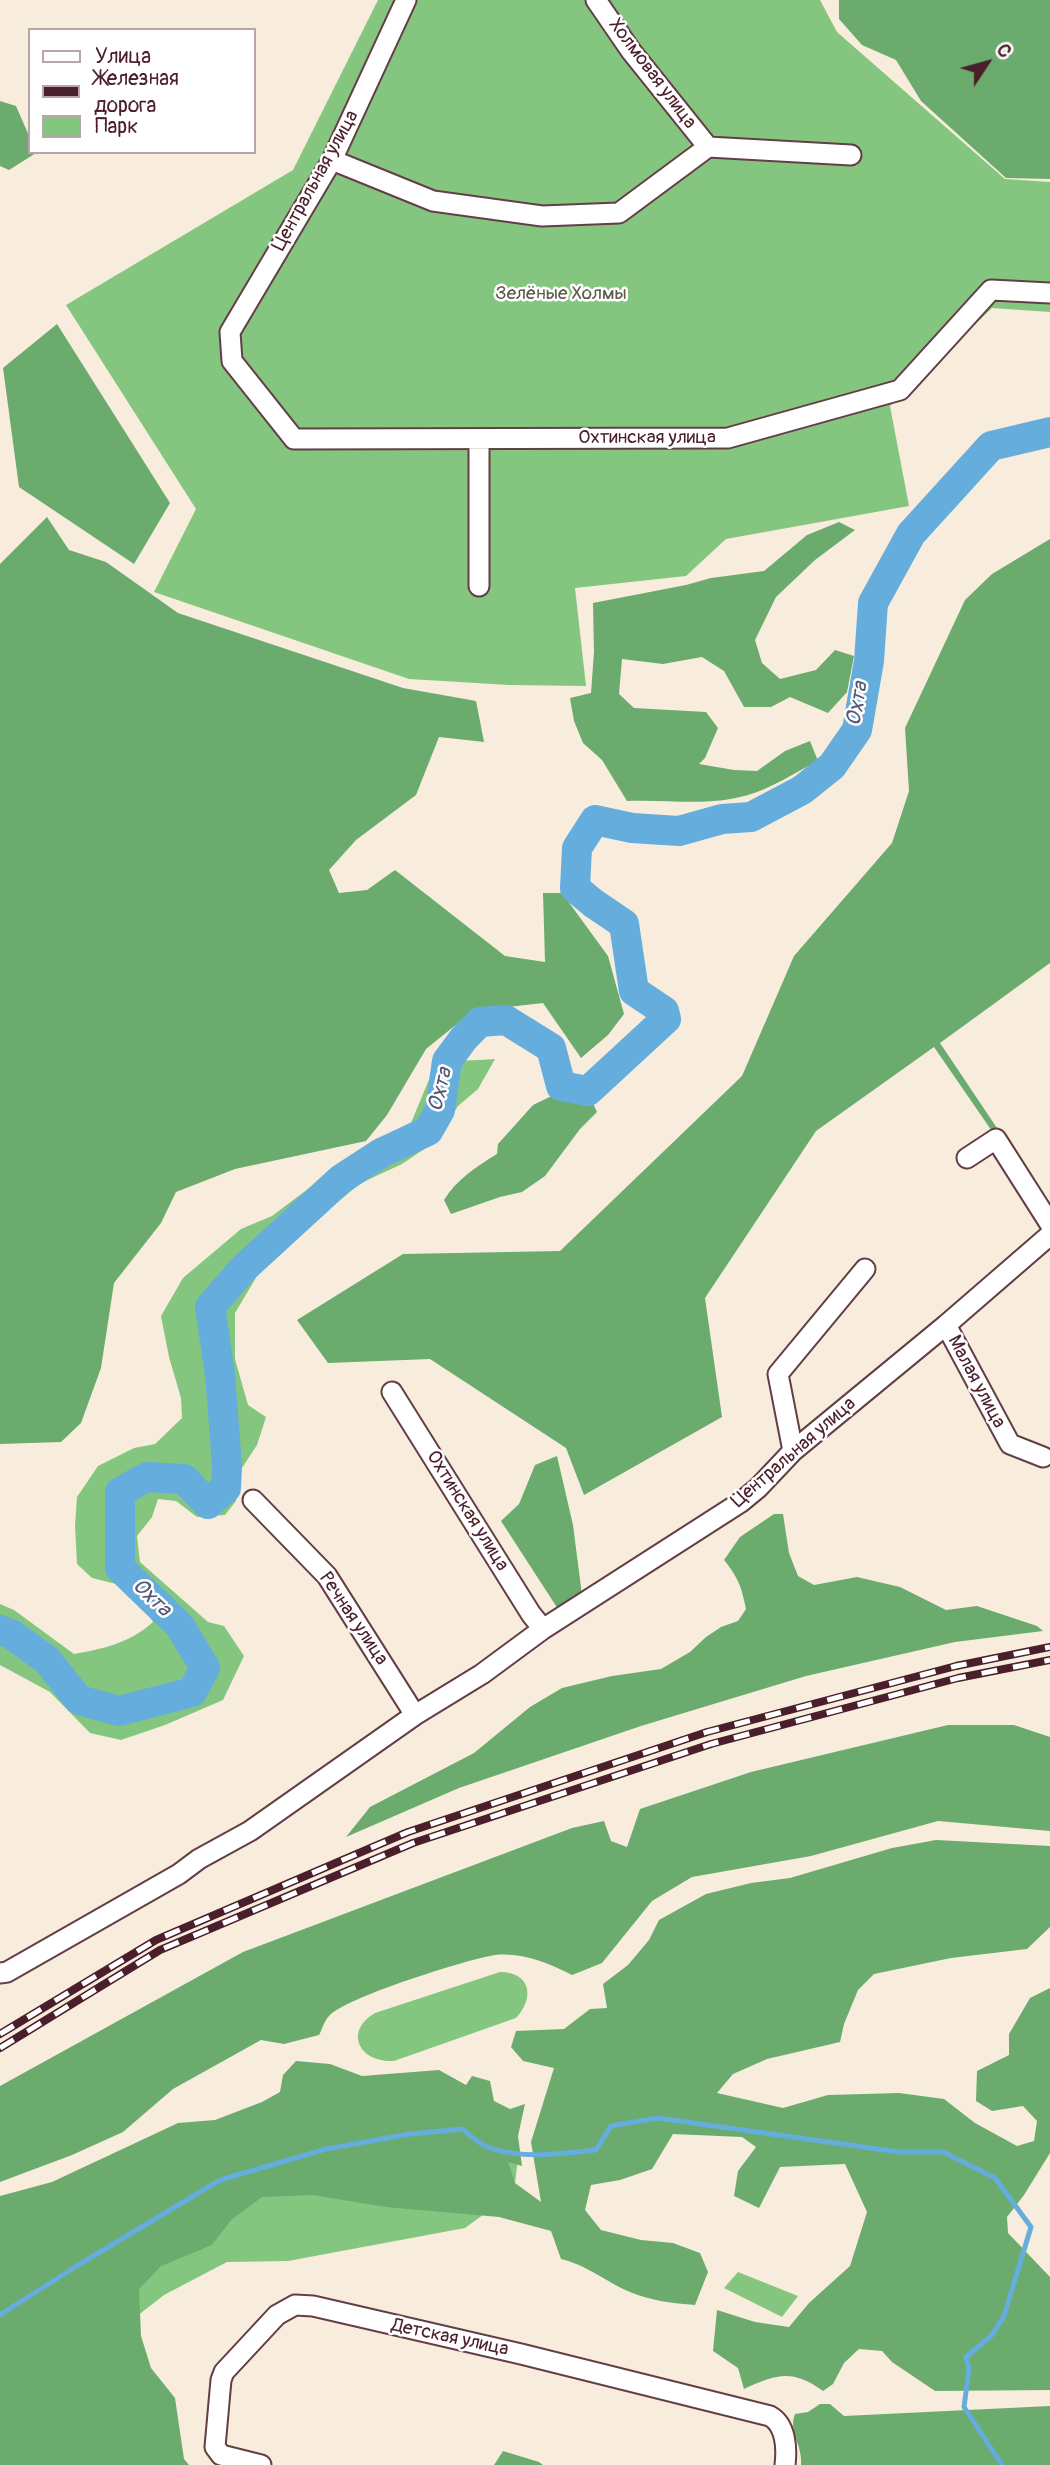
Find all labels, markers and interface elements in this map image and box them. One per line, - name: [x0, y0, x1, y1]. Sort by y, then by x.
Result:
- street label: Холмовая улица: [603, 15, 701, 133]
- legend: [28, 28, 256, 154]
- north arrow: [952, 28, 1022, 98]
- text: С: [991, 39, 1017, 62]
- text: Улица: [95, 43, 151, 70]
- text: Железная дорога: [94, 65, 179, 119]
- street label: Центральная улица: [268, 107, 364, 255]
- text: Парк: [95, 113, 138, 140]
- park label: Зелёные Холмы: [495, 283, 627, 305]
- street label: Охтинская улица: [578, 427, 716, 449]
- water label: Охта: [842, 680, 874, 728]
- water label: Охта: [423, 1066, 459, 1114]
- street label: Малая улица: [942, 1332, 1010, 1432]
- street label: Центральная улица: [727, 1393, 861, 1513]
- street label: Охтинская улица: [421, 1447, 513, 1575]
- street label: Речная улица: [314, 1568, 392, 1670]
- water label: Охта: [126, 1574, 176, 1622]
- street label: Детская улица: [389, 2314, 511, 2362]

